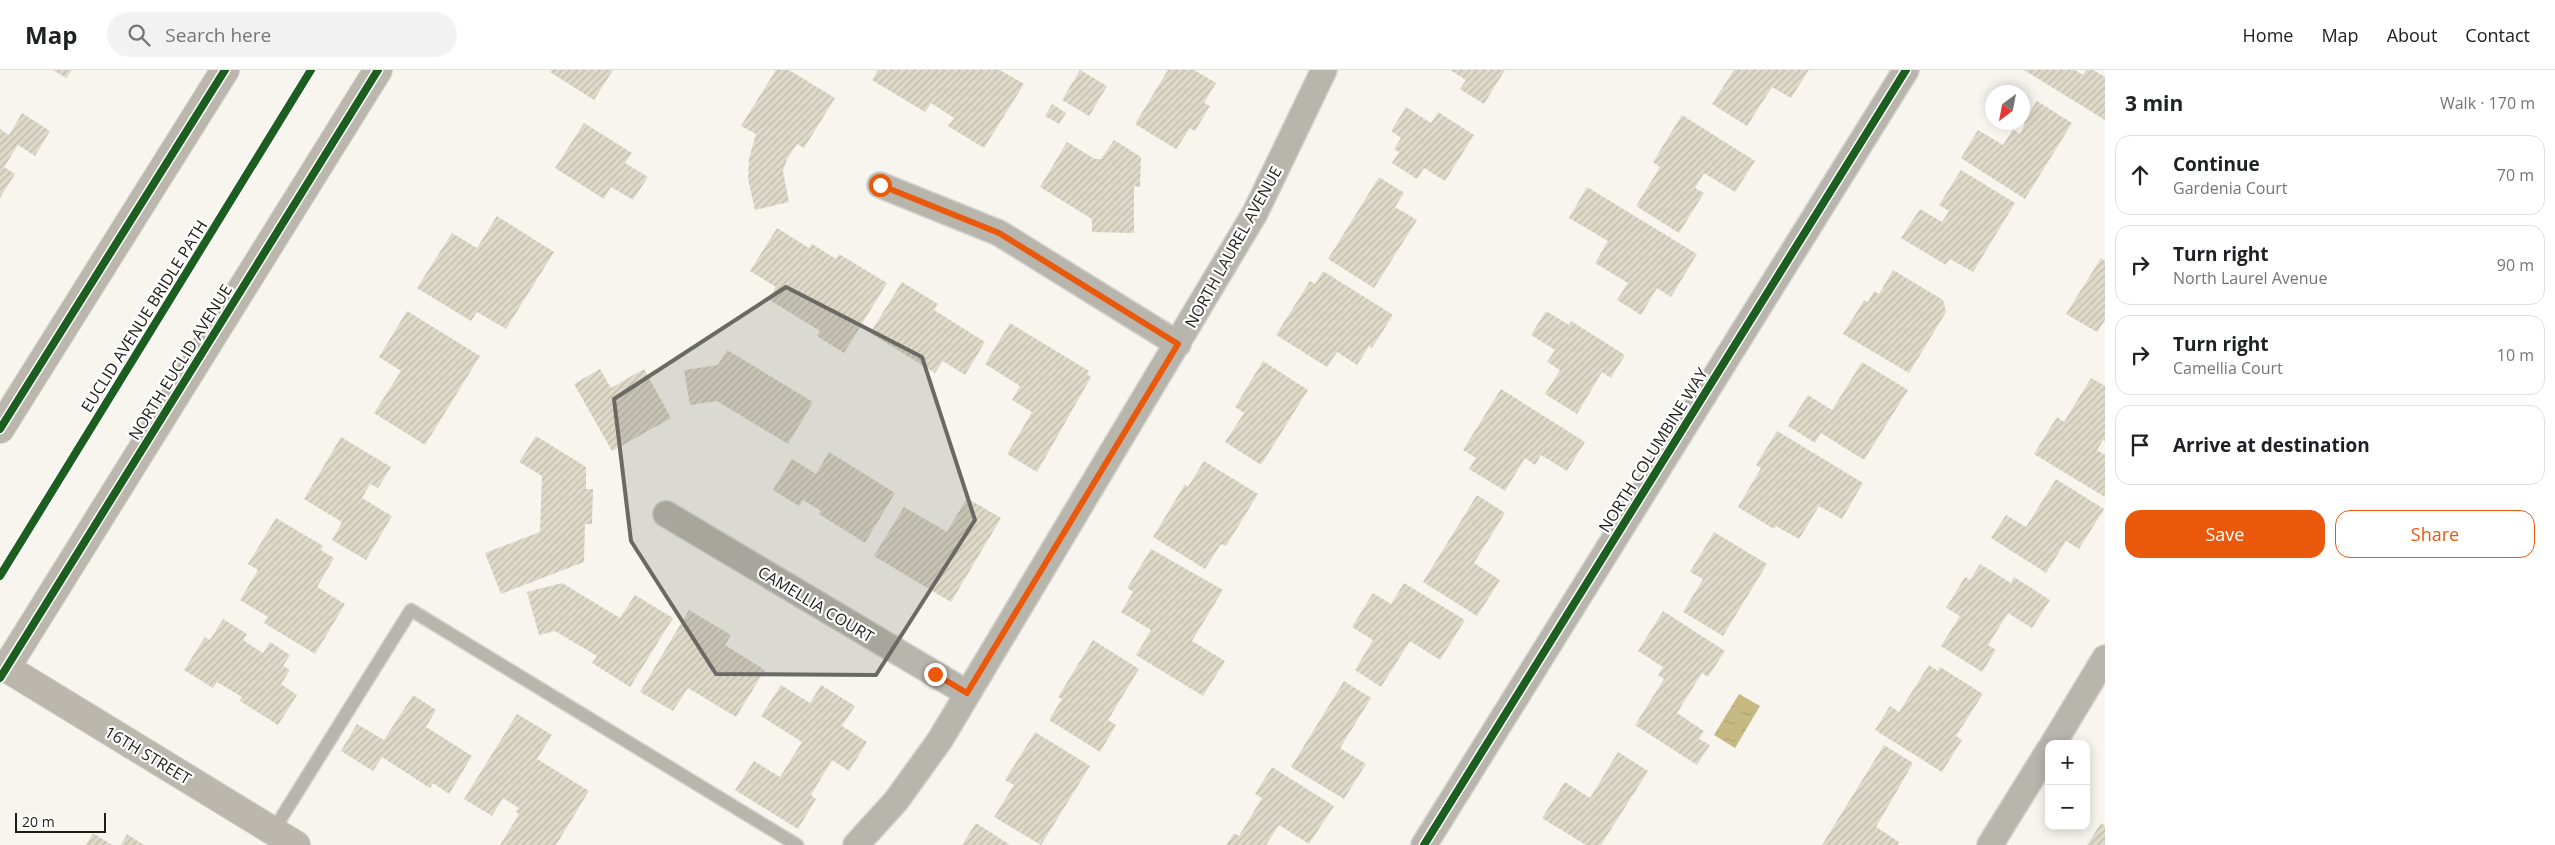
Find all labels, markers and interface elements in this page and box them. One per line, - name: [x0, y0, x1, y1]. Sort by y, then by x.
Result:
- search box: [107, 12, 457, 57]
- text: Map: [25, 18, 77, 51]
- icon: search: [125, 21, 153, 49]
- text: Search here: [165, 22, 271, 48]
- text: Home: [2243, 23, 2293, 47]
- text: Map: [2321, 23, 2359, 47]
- text: About: [2387, 23, 2437, 47]
- text: Contact: [2465, 23, 2530, 47]
- north arrow: [1985, 85, 2030, 130]
- text: 3 min: [2125, 89, 2183, 117]
- text: Walk · 170 m: [2440, 92, 2535, 114]
- text: Continue: [2173, 151, 2260, 177]
- icon: ahead: [2126, 161, 2154, 189]
- street label: NORTH LAUREL AVENUE: [1179, 162, 1287, 332]
- text: 70 m: [2497, 164, 2534, 186]
- route start: [869, 174, 892, 197]
- text: Gardenia Court: [2173, 177, 2288, 199]
- street label: EUCLID AVENUE BRIDLE PATH: [76, 216, 212, 416]
- text: Turn right: [2173, 241, 2268, 267]
- icon: right: [2126, 251, 2154, 279]
- text: 90 m: [2497, 254, 2534, 276]
- text: North Laurel Avenue: [2173, 267, 2327, 289]
- street label: NORTH EUCLID AVENUE: [123, 280, 237, 444]
- text: Turn right: [2173, 331, 2268, 357]
- icon: right: [2126, 341, 2154, 369]
- text: 10 m: [2497, 344, 2534, 366]
- text: Camellia Court: [2173, 357, 2283, 379]
- street label: NORTH COLUMBINE WAY: [1593, 364, 1713, 536]
- icon: arrive: [2126, 431, 2154, 459]
- text: Arrive at destination: [2173, 432, 2370, 458]
- button: Save: [2125, 510, 2325, 558]
- button: Share: [2335, 510, 2535, 558]
- street label: CAMELLIA COURT: [754, 561, 878, 647]
- route end: [924, 663, 947, 686]
- street label: 16TH STREET: [101, 721, 195, 790]
- map controls: [2045, 740, 2090, 830]
- button: +: [2045, 740, 2090, 785]
- button: −: [2045, 785, 2090, 830]
- scale bar: [15, 810, 106, 833]
- text: 20 m: [22, 812, 55, 831]

